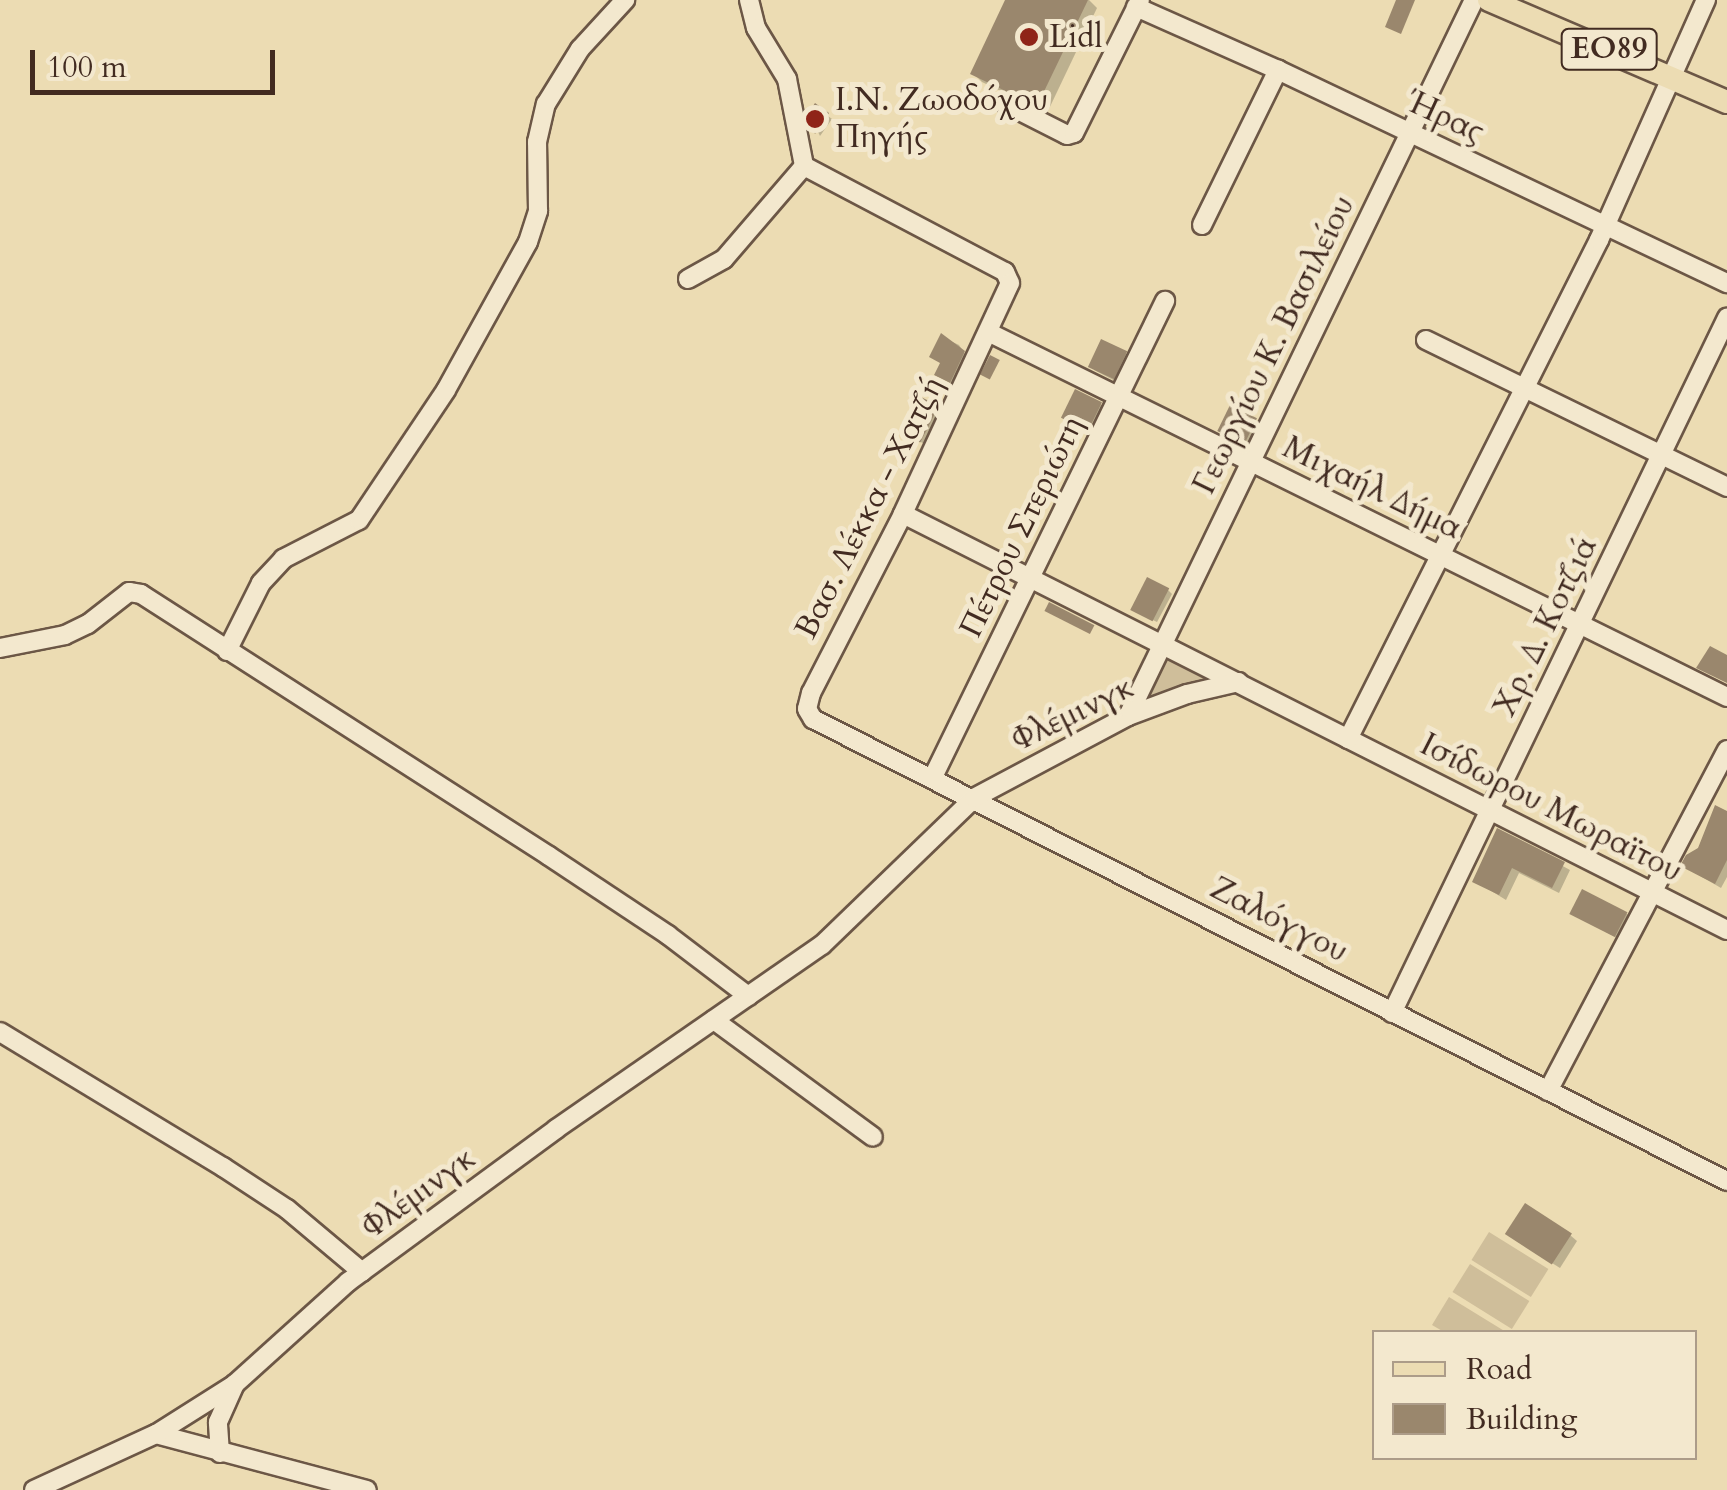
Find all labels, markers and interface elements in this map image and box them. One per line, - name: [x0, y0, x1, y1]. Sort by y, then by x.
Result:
- place label: Lidl: [1049, 18, 1103, 56]
- road number: ΕΟ89: [1559, 24, 1659, 74]
- marker: Lidl: [1018, 26, 1040, 48]
- scale bar: [35, 30, 280, 92]
- text: 100 m: [47, 47, 127, 88]
- place label: Ι.Ν. Ζωοδόχου Πηγής: [835, 82, 1048, 157]
- street label: Ήρας: [1400, 82, 1490, 152]
- marker: Ι.Ν. Ζωοδόχου Πηγής: [804, 108, 826, 130]
- street label: Γεωργίου Κ. Βασιλείου: [1185, 190, 1363, 500]
- street label: Βασ. Λέκκα - Χατζή: [787, 369, 953, 645]
- street label: Πέτρου Στεριώτη: [952, 410, 1092, 644]
- street label: Μιχαήλ Δήμα: [1276, 428, 1468, 548]
- street label: Χρ. Δ. Κοτζιά: [1486, 529, 1606, 723]
- street label: Φλέμινγκ: [1006, 668, 1140, 760]
- street label: Ισίδωρου Μωραϊτου: [1414, 725, 1688, 891]
- street label: Ζαλόγγου: [1204, 869, 1354, 971]
- street label: Φλέμινγκ: [355, 1139, 483, 1247]
- legend: [1372, 1330, 1697, 1460]
- text: Road: [1466, 1349, 1532, 1390]
- text: Building: [1466, 1399, 1577, 1440]

